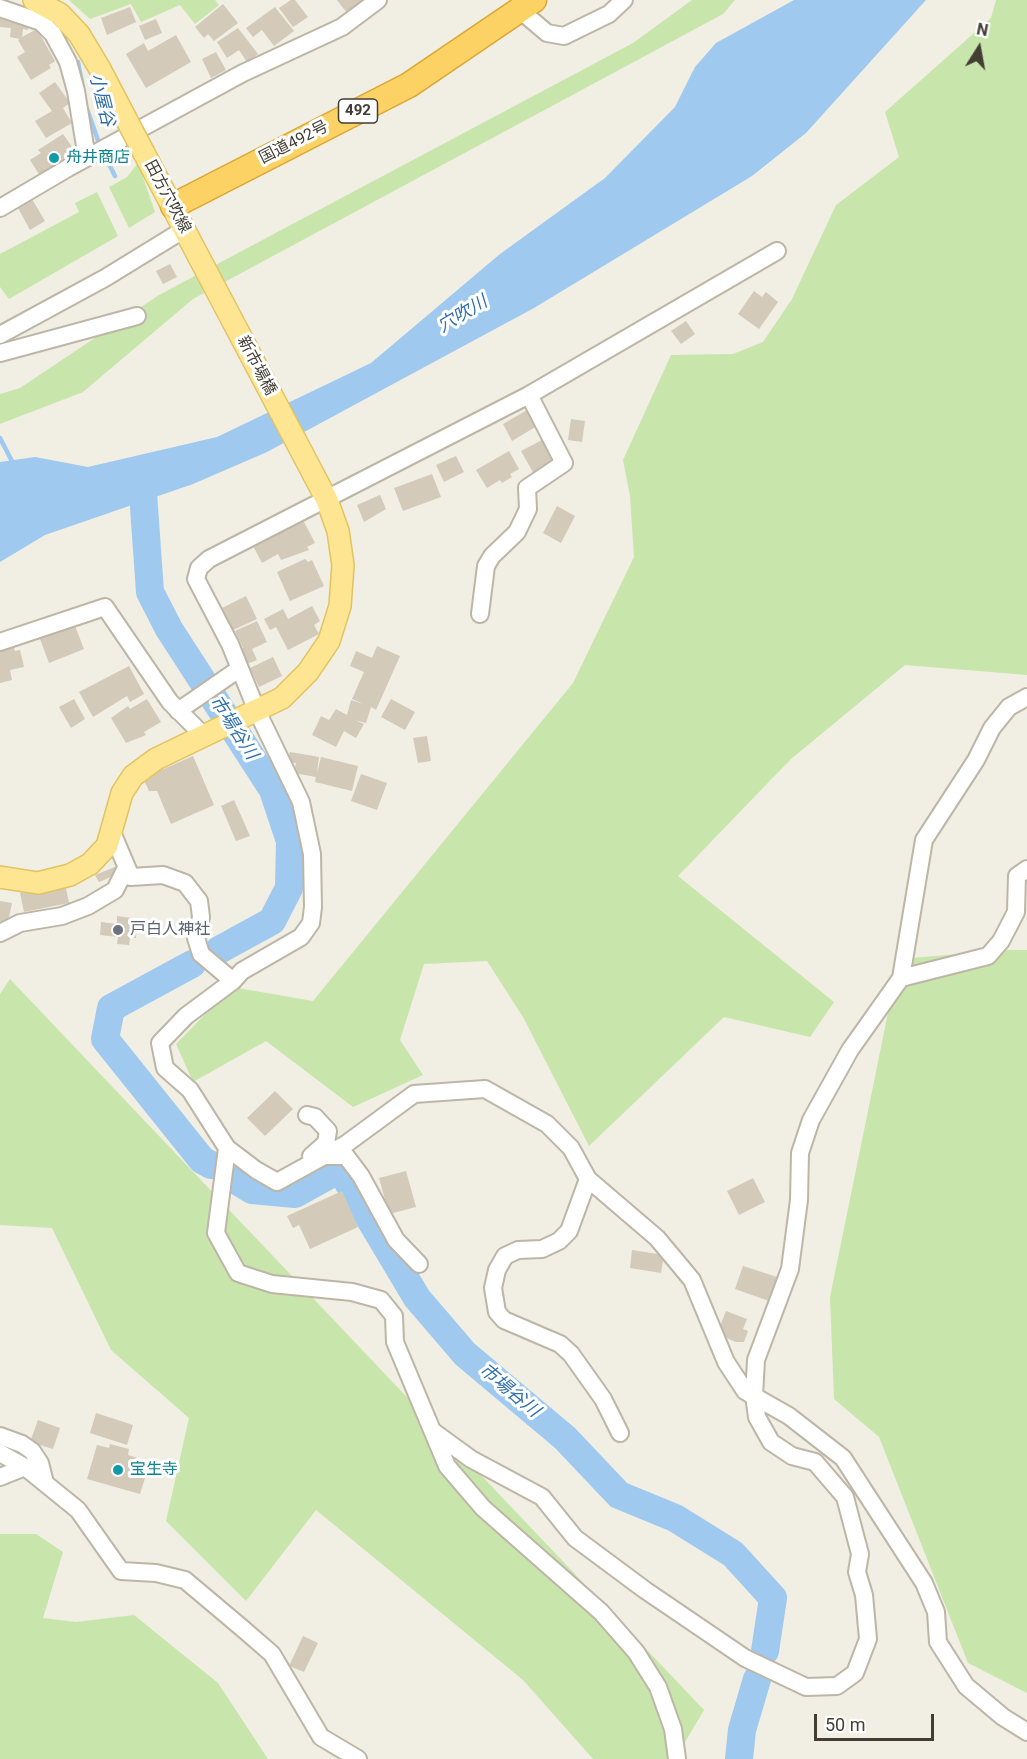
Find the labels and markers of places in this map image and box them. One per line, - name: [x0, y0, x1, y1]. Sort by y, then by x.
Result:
- place label: 舟井商店: [66, 148, 130, 168]
- marker: 舟井商店: [47, 151, 61, 165]
- place label: 戸白人神社: [130, 920, 210, 940]
- marker: 戸白人神社: [111, 923, 125, 937]
- place label: 宝生寺: [130, 1460, 178, 1480]
- marker: 宝生寺: [111, 1463, 125, 1477]

